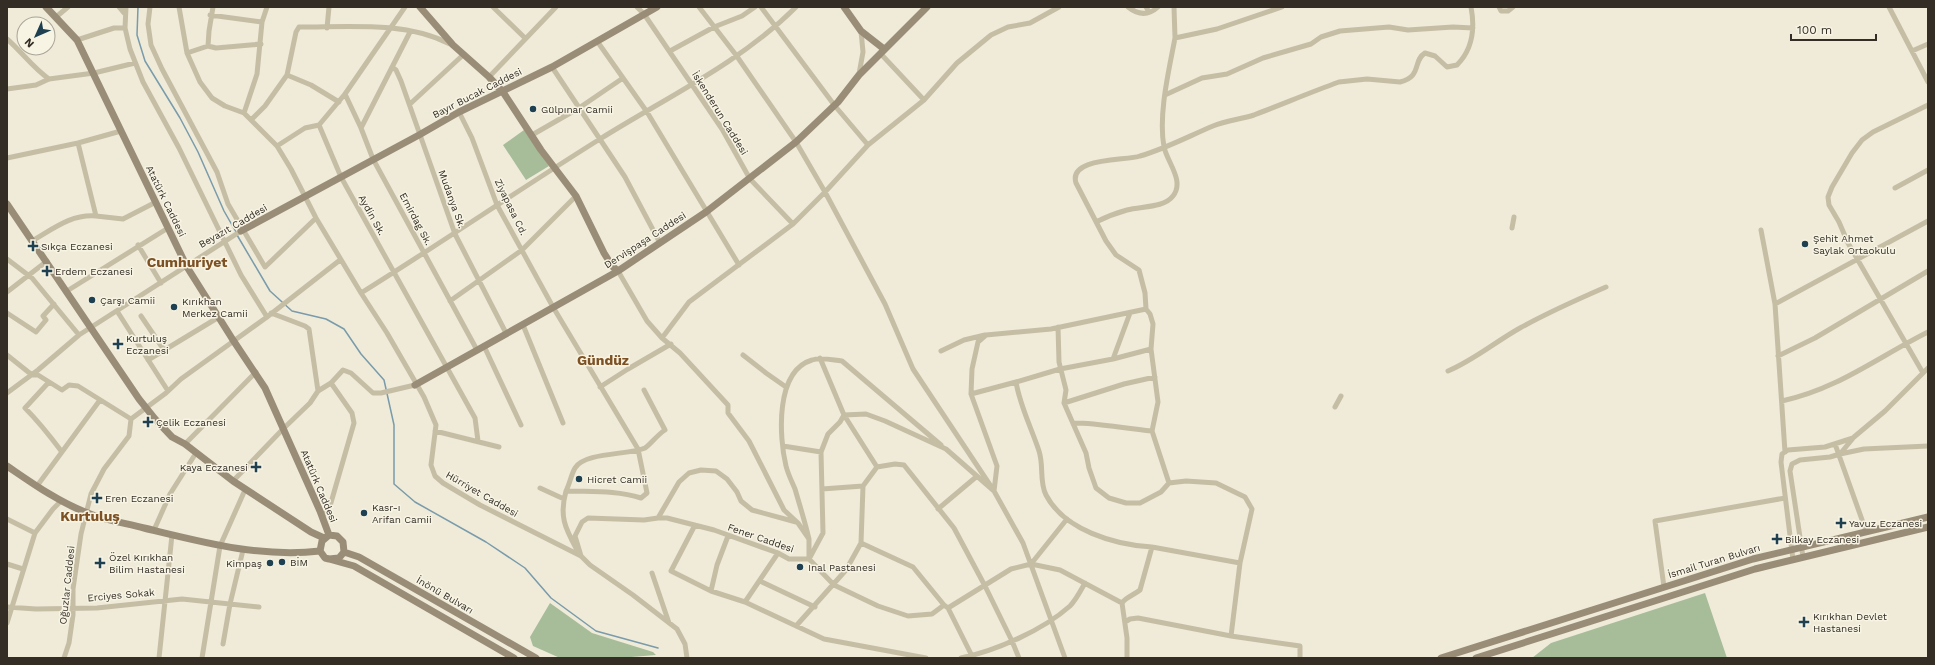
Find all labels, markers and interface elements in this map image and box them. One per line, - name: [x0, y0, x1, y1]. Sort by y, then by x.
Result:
- north arrow: [16, 16, 56, 56]
- scale bar: [1791, 16, 1876, 42]
- text: 100 m: [1797, 23, 1832, 37]
- text: N: [22, 35, 37, 50]
- street label: Bayır Bucak Caddesi: [431, 66, 523, 120]
- street label: İskenderun Caddesi: [690, 69, 750, 157]
- marker: Gülpınar Camii: [528, 104, 538, 114]
- place label: Gülpınar Camii: [541, 104, 613, 115]
- street label: Atatürk Caddesi: [144, 164, 188, 238]
- street label: Mudanya Sk.: [436, 168, 468, 230]
- street label: Ziyapasa Cd.: [493, 177, 529, 237]
- street label: Emirdag Sk.: [398, 191, 434, 247]
- street label: Aydin Sk.: [356, 193, 388, 237]
- street label: Beyazıt Caddesi: [197, 202, 269, 250]
- street label: Dervişpaşa Caddesi: [602, 210, 688, 270]
- place label: Şehit Ahmet Saylak Ortaokulu: [1813, 233, 1896, 256]
- marker: Şehit Ahmet Saylak Ortaokulu: [1800, 239, 1810, 249]
- marker: Sıkça Eczanesi: [28, 241, 38, 251]
- place label: Sıkça Eczanesi: [41, 241, 113, 252]
- district label: Cumhuriyet: [147, 254, 227, 270]
- marker: Erdem Eczanesi: [42, 266, 52, 276]
- place label: Erdem Eczanesi: [55, 266, 133, 277]
- marker: Çarşı Camii: [87, 295, 97, 305]
- place label: Çarşı Camii: [100, 295, 155, 306]
- place label: Kırıkhan Merkez Camii: [182, 296, 248, 319]
- marker: Kırıkhan Merkez Camii: [169, 302, 179, 312]
- place label: Kurtuluş Eczanesi: [126, 333, 169, 356]
- marker: Kurtuluş Eczanesi: [113, 339, 123, 349]
- district label: Gündüz: [577, 352, 629, 368]
- marker: Çelik Eczanesi: [143, 417, 153, 427]
- place label: Çelik Eczanesi: [156, 417, 226, 428]
- street label: Atatürk Caddesi: [299, 448, 339, 524]
- place label: Kaya Eczanesi: [180, 462, 248, 473]
- marker: Kaya Eczanesi: [251, 462, 261, 472]
- street label: Hürriyet Caddesi: [444, 469, 520, 519]
- marker: Hicret Camii: [574, 474, 584, 484]
- place label: Hicret Camii: [587, 474, 647, 485]
- marker: Eren Eczanesi: [92, 493, 102, 503]
- place label: Eren Eczanesi: [105, 493, 173, 504]
- place label: Kasr-ı Arifan Camii: [372, 502, 432, 525]
- district label: Kurtuluş: [60, 508, 120, 524]
- marker: Kasr-ı Arifan Camii: [359, 508, 369, 518]
- marker: Yavuz Eczanesi: [1836, 518, 1846, 528]
- place label: Yavuz Eczanesi: [1849, 518, 1922, 529]
- street label: Fener Caddesi: [726, 522, 796, 554]
- marker: Bilkay Eczanesi: [1772, 534, 1782, 544]
- place label: Bilkay Eczanesi: [1785, 534, 1859, 545]
- street label: İsmail Turan Bulvarı: [1667, 542, 1761, 580]
- street label: Oğuzlar Caddesi: [57, 545, 77, 625]
- place label: Özel Kırıkhan Bilim Hastanesi: [109, 552, 185, 575]
- marker: Özel Kırıkhan Bilim Hastanesi: [94, 557, 106, 569]
- marker: BİM: [277, 557, 287, 567]
- place label: BİM: [290, 557, 308, 568]
- place label: Kimpaş: [226, 558, 262, 569]
- marker: Kimpaş: [265, 558, 275, 568]
- marker: Inal Pastanesi: [795, 562, 805, 572]
- place label: Inal Pastanesi: [808, 562, 876, 573]
- street label: İnönü Bulvarı: [415, 574, 475, 616]
- street label: Erciyes Sokak: [87, 587, 155, 603]
- place label: Kırıkhan Devlet Hastanesi: [1813, 611, 1888, 634]
- marker: Kırıkhan Devlet Hastanesi: [1798, 616, 1810, 628]

